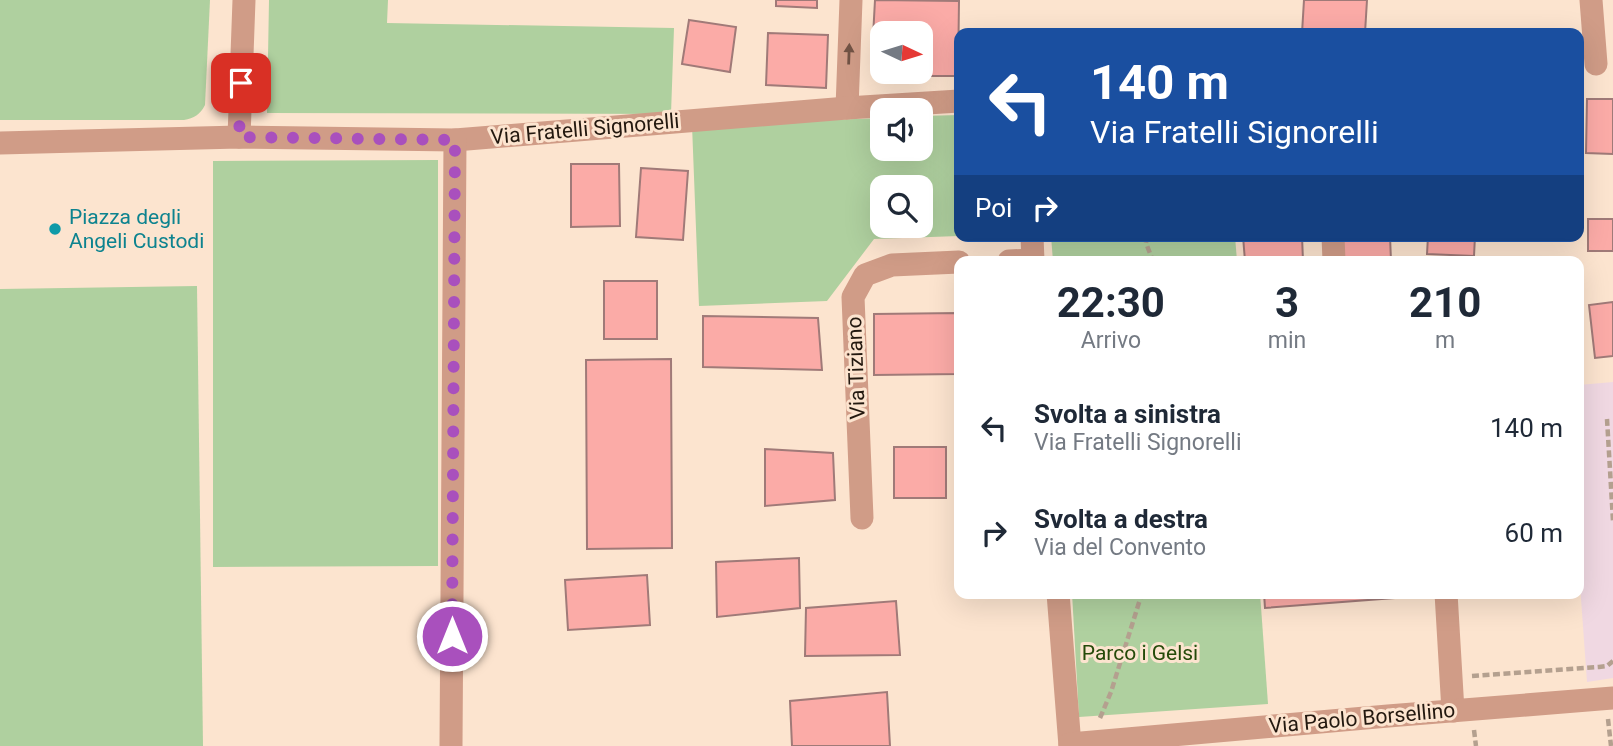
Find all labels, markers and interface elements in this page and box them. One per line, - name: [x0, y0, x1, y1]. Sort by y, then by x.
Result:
- north arrow: [870, 21, 933, 84]
- map controls: [870, 21, 933, 238]
- one-way arrow: [844, 43, 855, 65]
- pin: [211, 53, 271, 113]
- text: 140 m: [1090, 54, 1229, 111]
- icon: left: [975, 56, 1066, 147]
- icon: arrive: [222, 64, 260, 102]
- button: sound: [870, 98, 933, 161]
- street label: Via Fratelli Signorelli: [490, 109, 680, 149]
- text: Via Fratelli Signorelli: [1090, 113, 1379, 151]
- button: search: [870, 175, 933, 238]
- icon: right: [1026, 189, 1064, 227]
- text: Poi: [975, 193, 1012, 223]
- place label: Piazza degli Angeli Custodi: [69, 205, 204, 253]
- marker: Piazza degli Angeli Custodi: [47, 221, 63, 237]
- text: 22:30: [1057, 278, 1165, 327]
- text: 3: [1275, 278, 1299, 327]
- text: 210: [1409, 278, 1481, 327]
- street label: Via Tiziano: [842, 316, 870, 420]
- text: Arrivo: [1081, 327, 1141, 354]
- text: min: [1268, 327, 1306, 354]
- text: m: [1435, 327, 1455, 354]
- text: Svolta a sinistra: [1034, 399, 1221, 429]
- icon: left: [975, 409, 1013, 447]
- text: 140 m: [1490, 413, 1563, 443]
- text: Via Fratelli Signorelli: [1034, 429, 1241, 456]
- text: Svolta a destra: [1034, 504, 1208, 534]
- icon: right: [975, 514, 1013, 552]
- text: 60 m: [1505, 518, 1563, 548]
- text: Via del Convento: [1034, 534, 1206, 561]
- position arrow: [415, 599, 489, 673]
- park label: Parco i Gelsi: [1082, 641, 1198, 665]
- street label: Via Paolo Borsellino: [1268, 698, 1456, 738]

